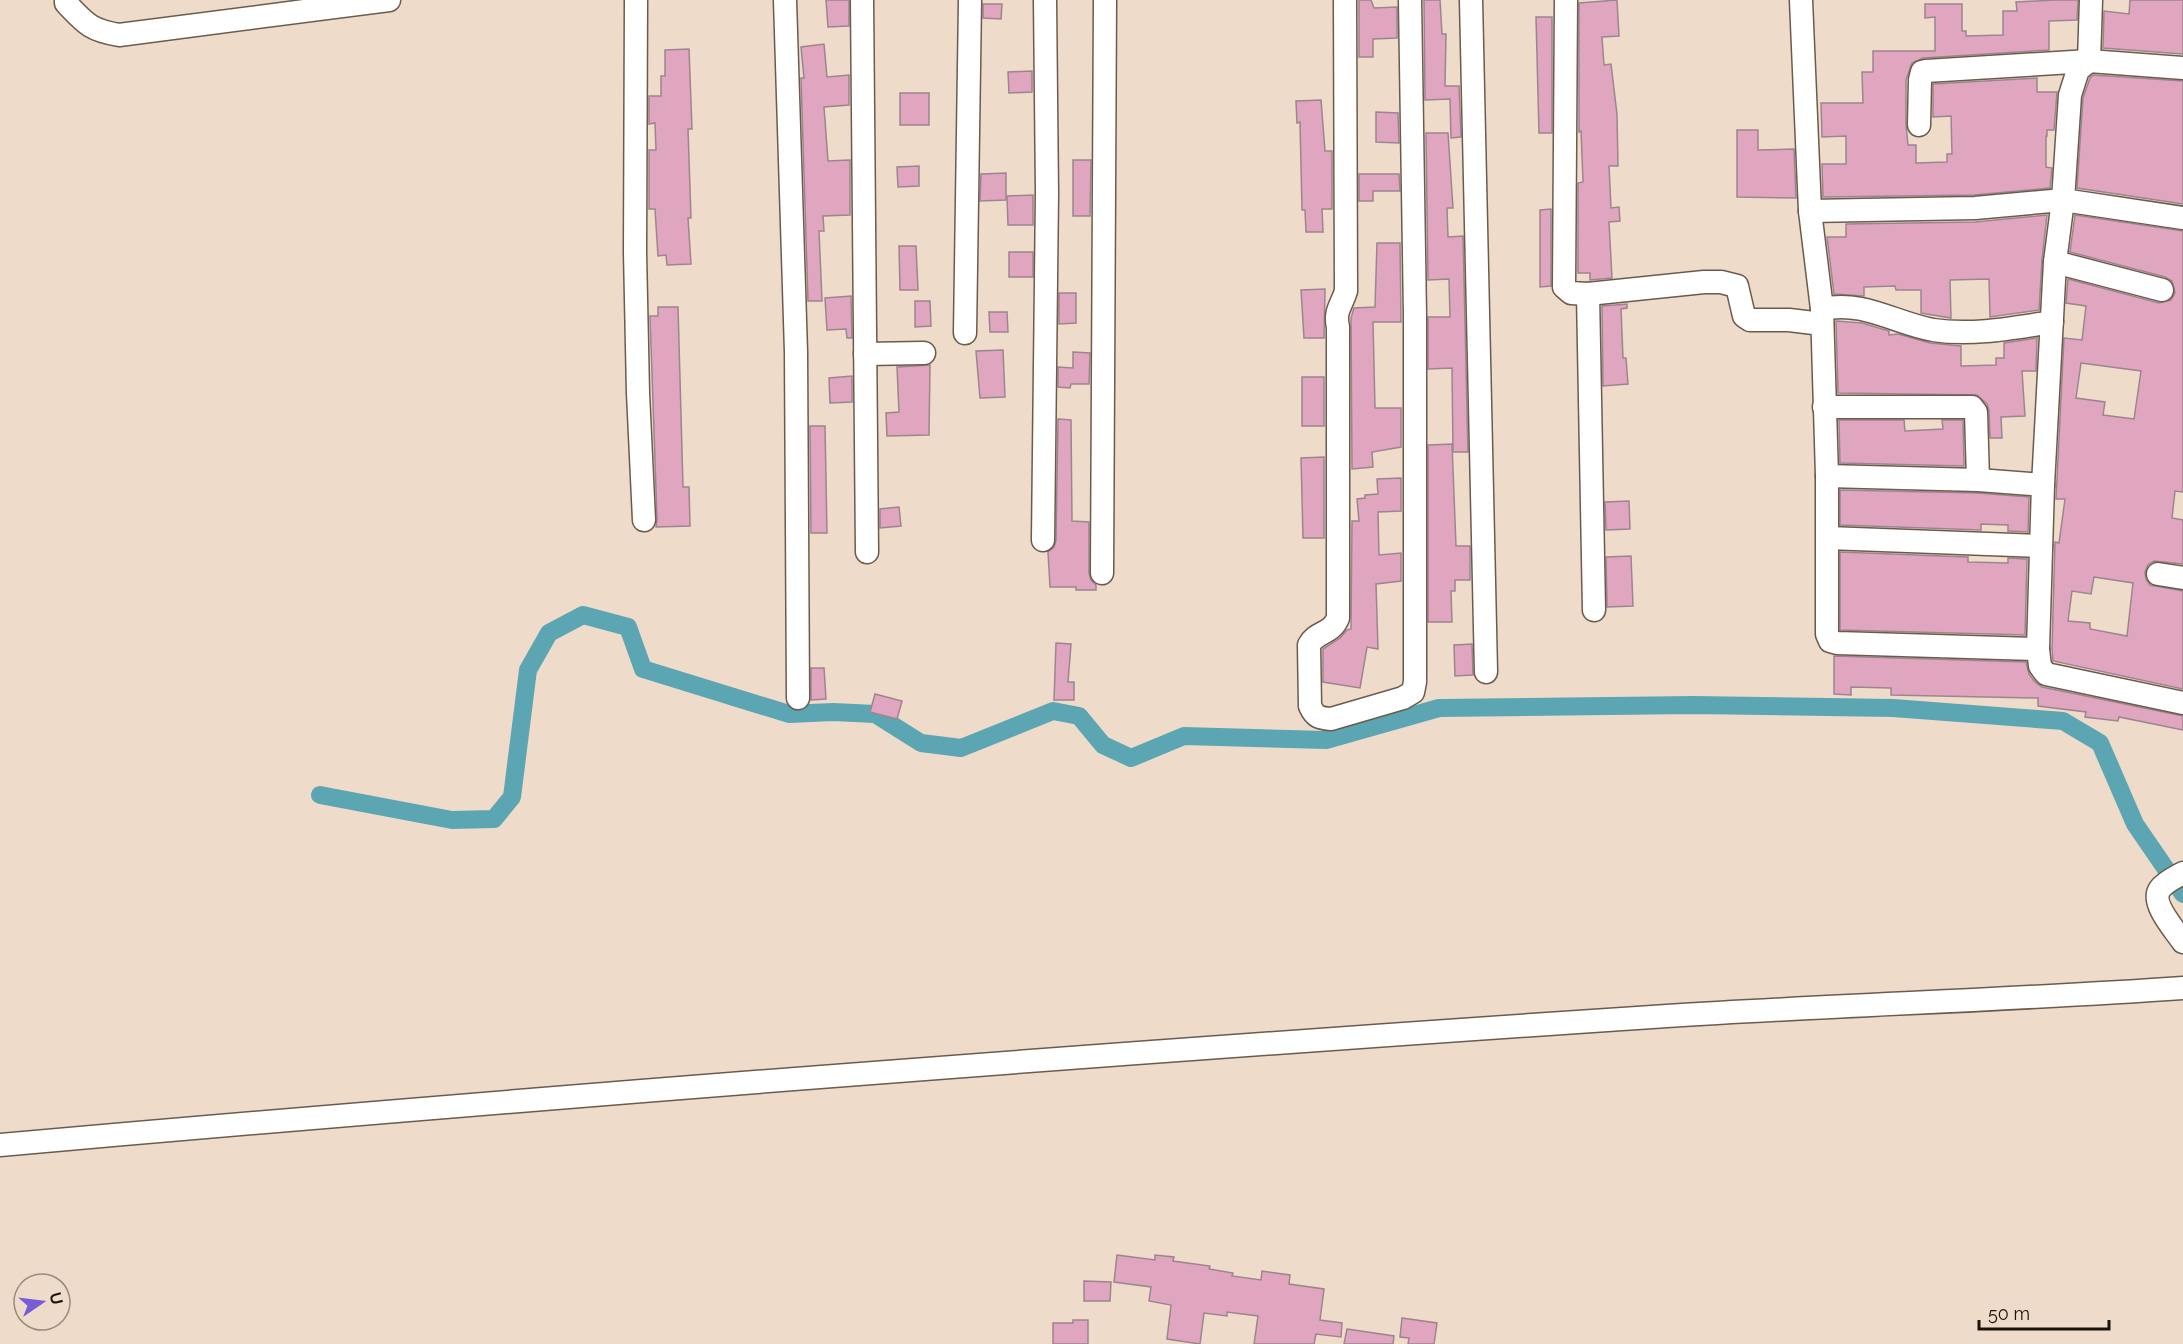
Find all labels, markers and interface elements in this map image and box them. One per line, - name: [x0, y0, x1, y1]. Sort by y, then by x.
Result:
- north arrow: [12, 1272, 72, 1332]
- text: U: [45, 1290, 67, 1307]
- scale bar: [1979, 1293, 2110, 1331]
- text: 50 m: [1988, 1303, 2030, 1324]

